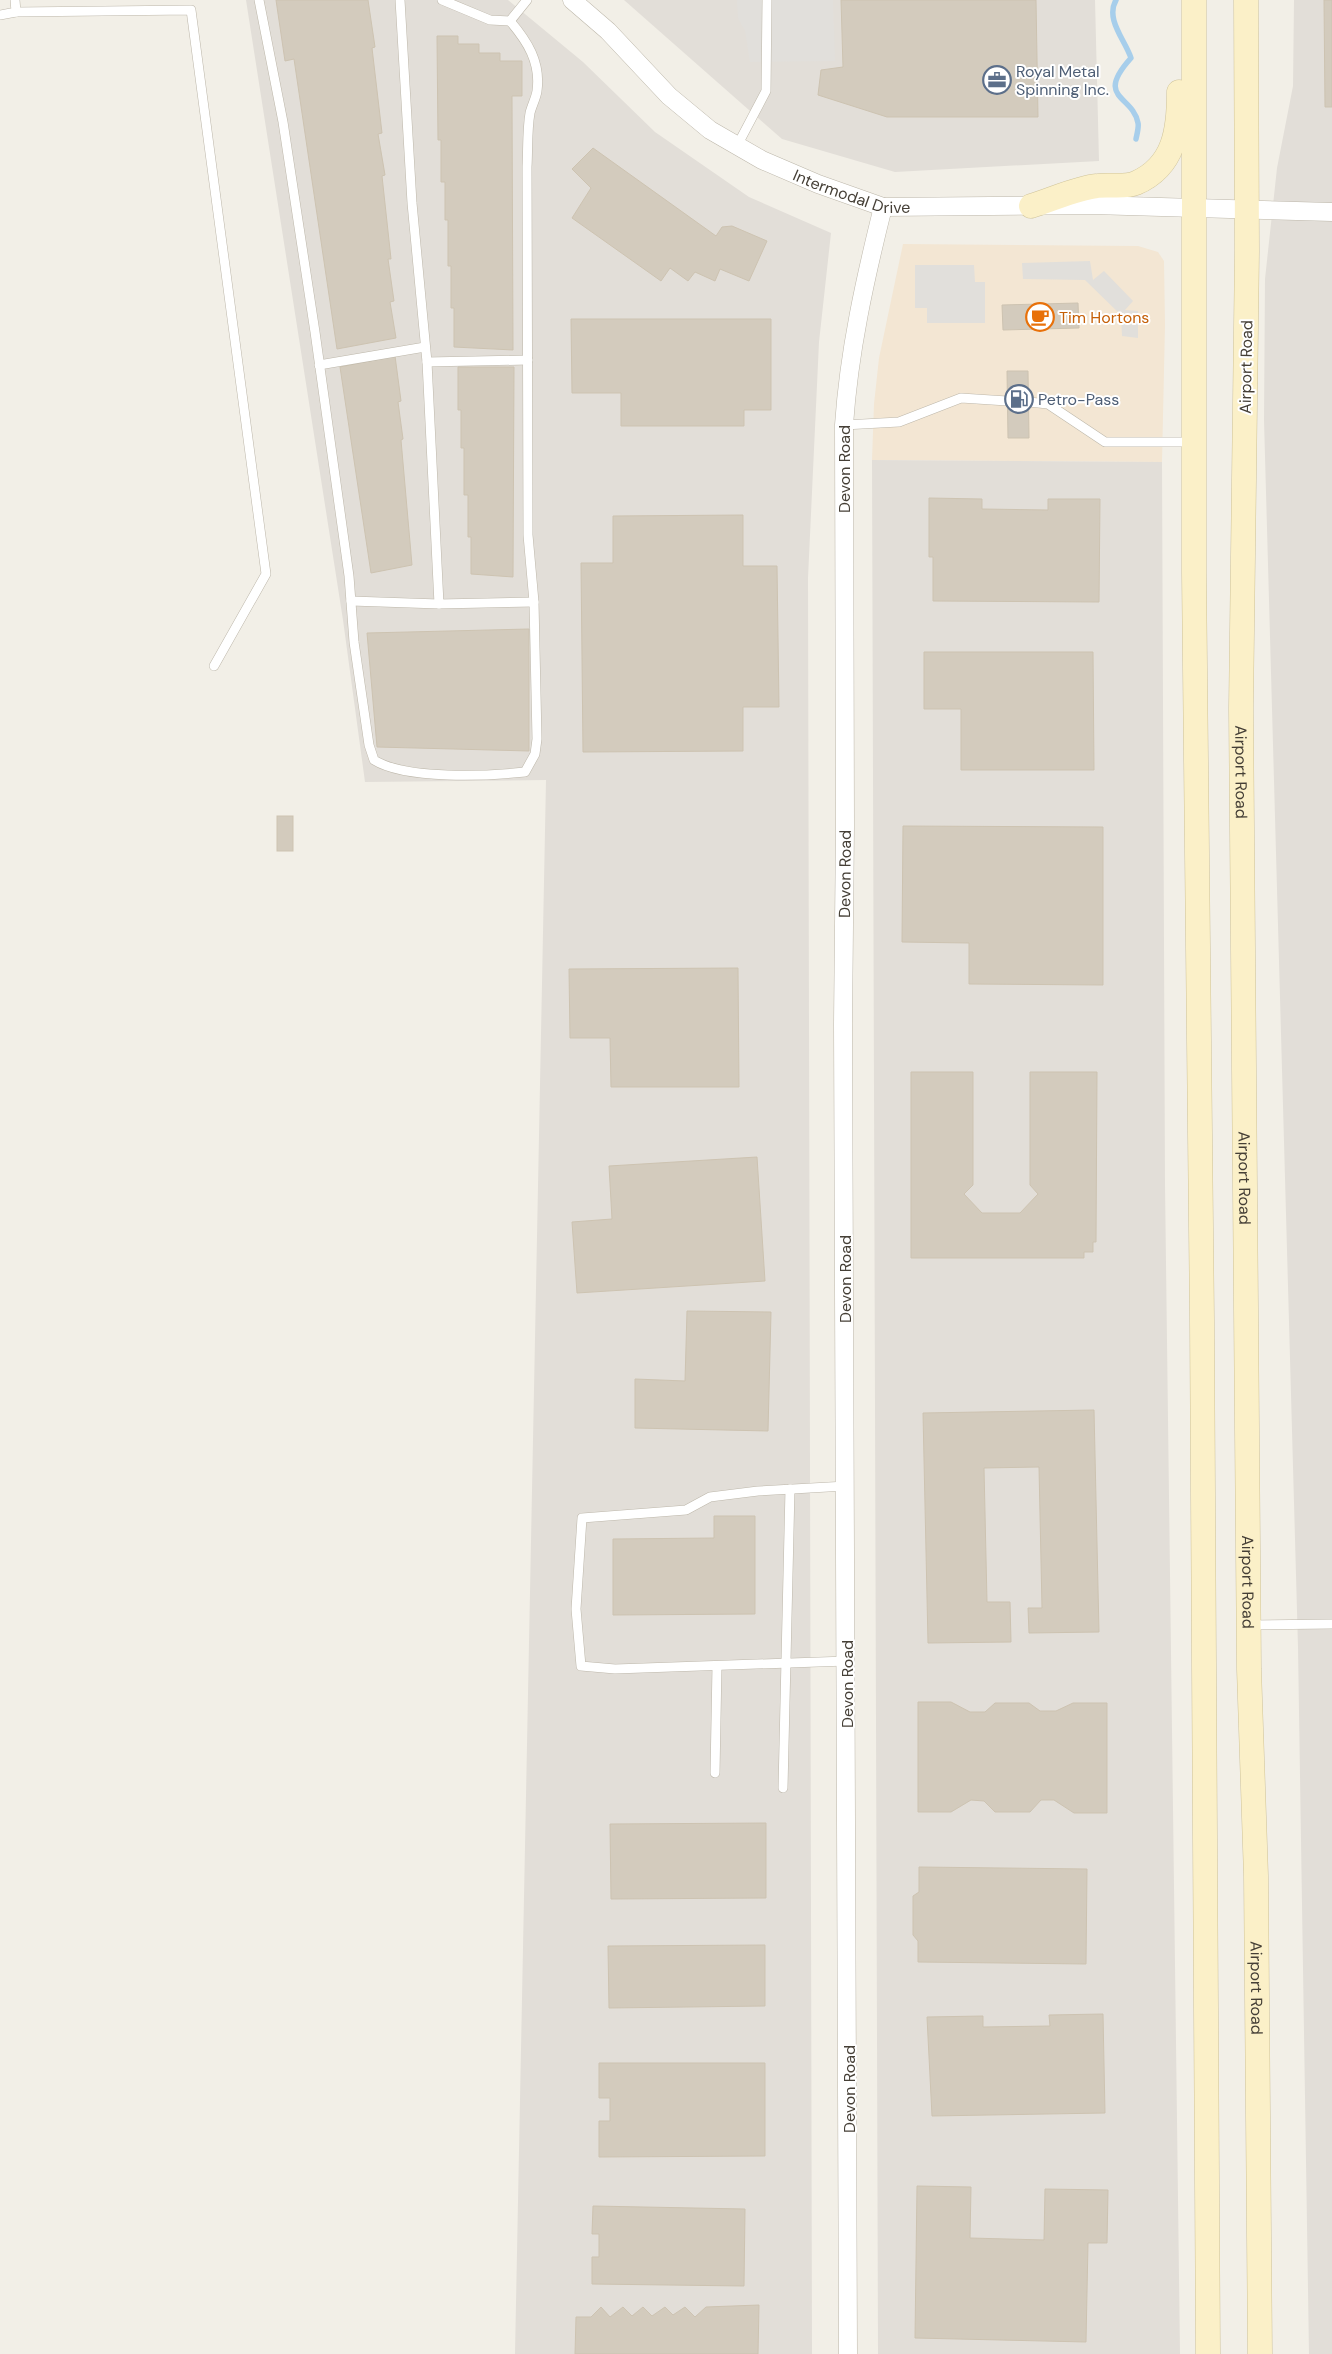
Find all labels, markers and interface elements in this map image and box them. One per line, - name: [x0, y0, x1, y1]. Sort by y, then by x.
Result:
- place label: Royal Metal Spinning Inc.: [1016, 61, 1109, 100]
- office icon: Royal Metal Spinning Inc.: [982, 65, 1012, 95]
- street label: Intermodal Drive: [790, 164, 910, 217]
- cafe icon: Tim Hortons: [1025, 302, 1055, 332]
- place label: Tim Hortons: [1059, 307, 1149, 328]
- street label: Airport Road: [1235, 320, 1257, 414]
- fuel station icon: Petro-Pass: [1004, 384, 1034, 414]
- place label: Petro-Pass: [1038, 389, 1119, 410]
- street label: Devon Road: [834, 425, 855, 513]
- street label: Airport Road: [1231, 725, 1252, 819]
- street label: Devon Road: [834, 830, 855, 918]
- street label: Airport Road: [1234, 1131, 1256, 1225]
- street label: Devon Road: [835, 1235, 856, 1323]
- street label: Airport Road: [1237, 1535, 1259, 1629]
- street label: Devon Road: [837, 1640, 858, 1728]
- street label: Airport Road: [1246, 1941, 1268, 2035]
- street label: Devon Road: [839, 2045, 860, 2133]

